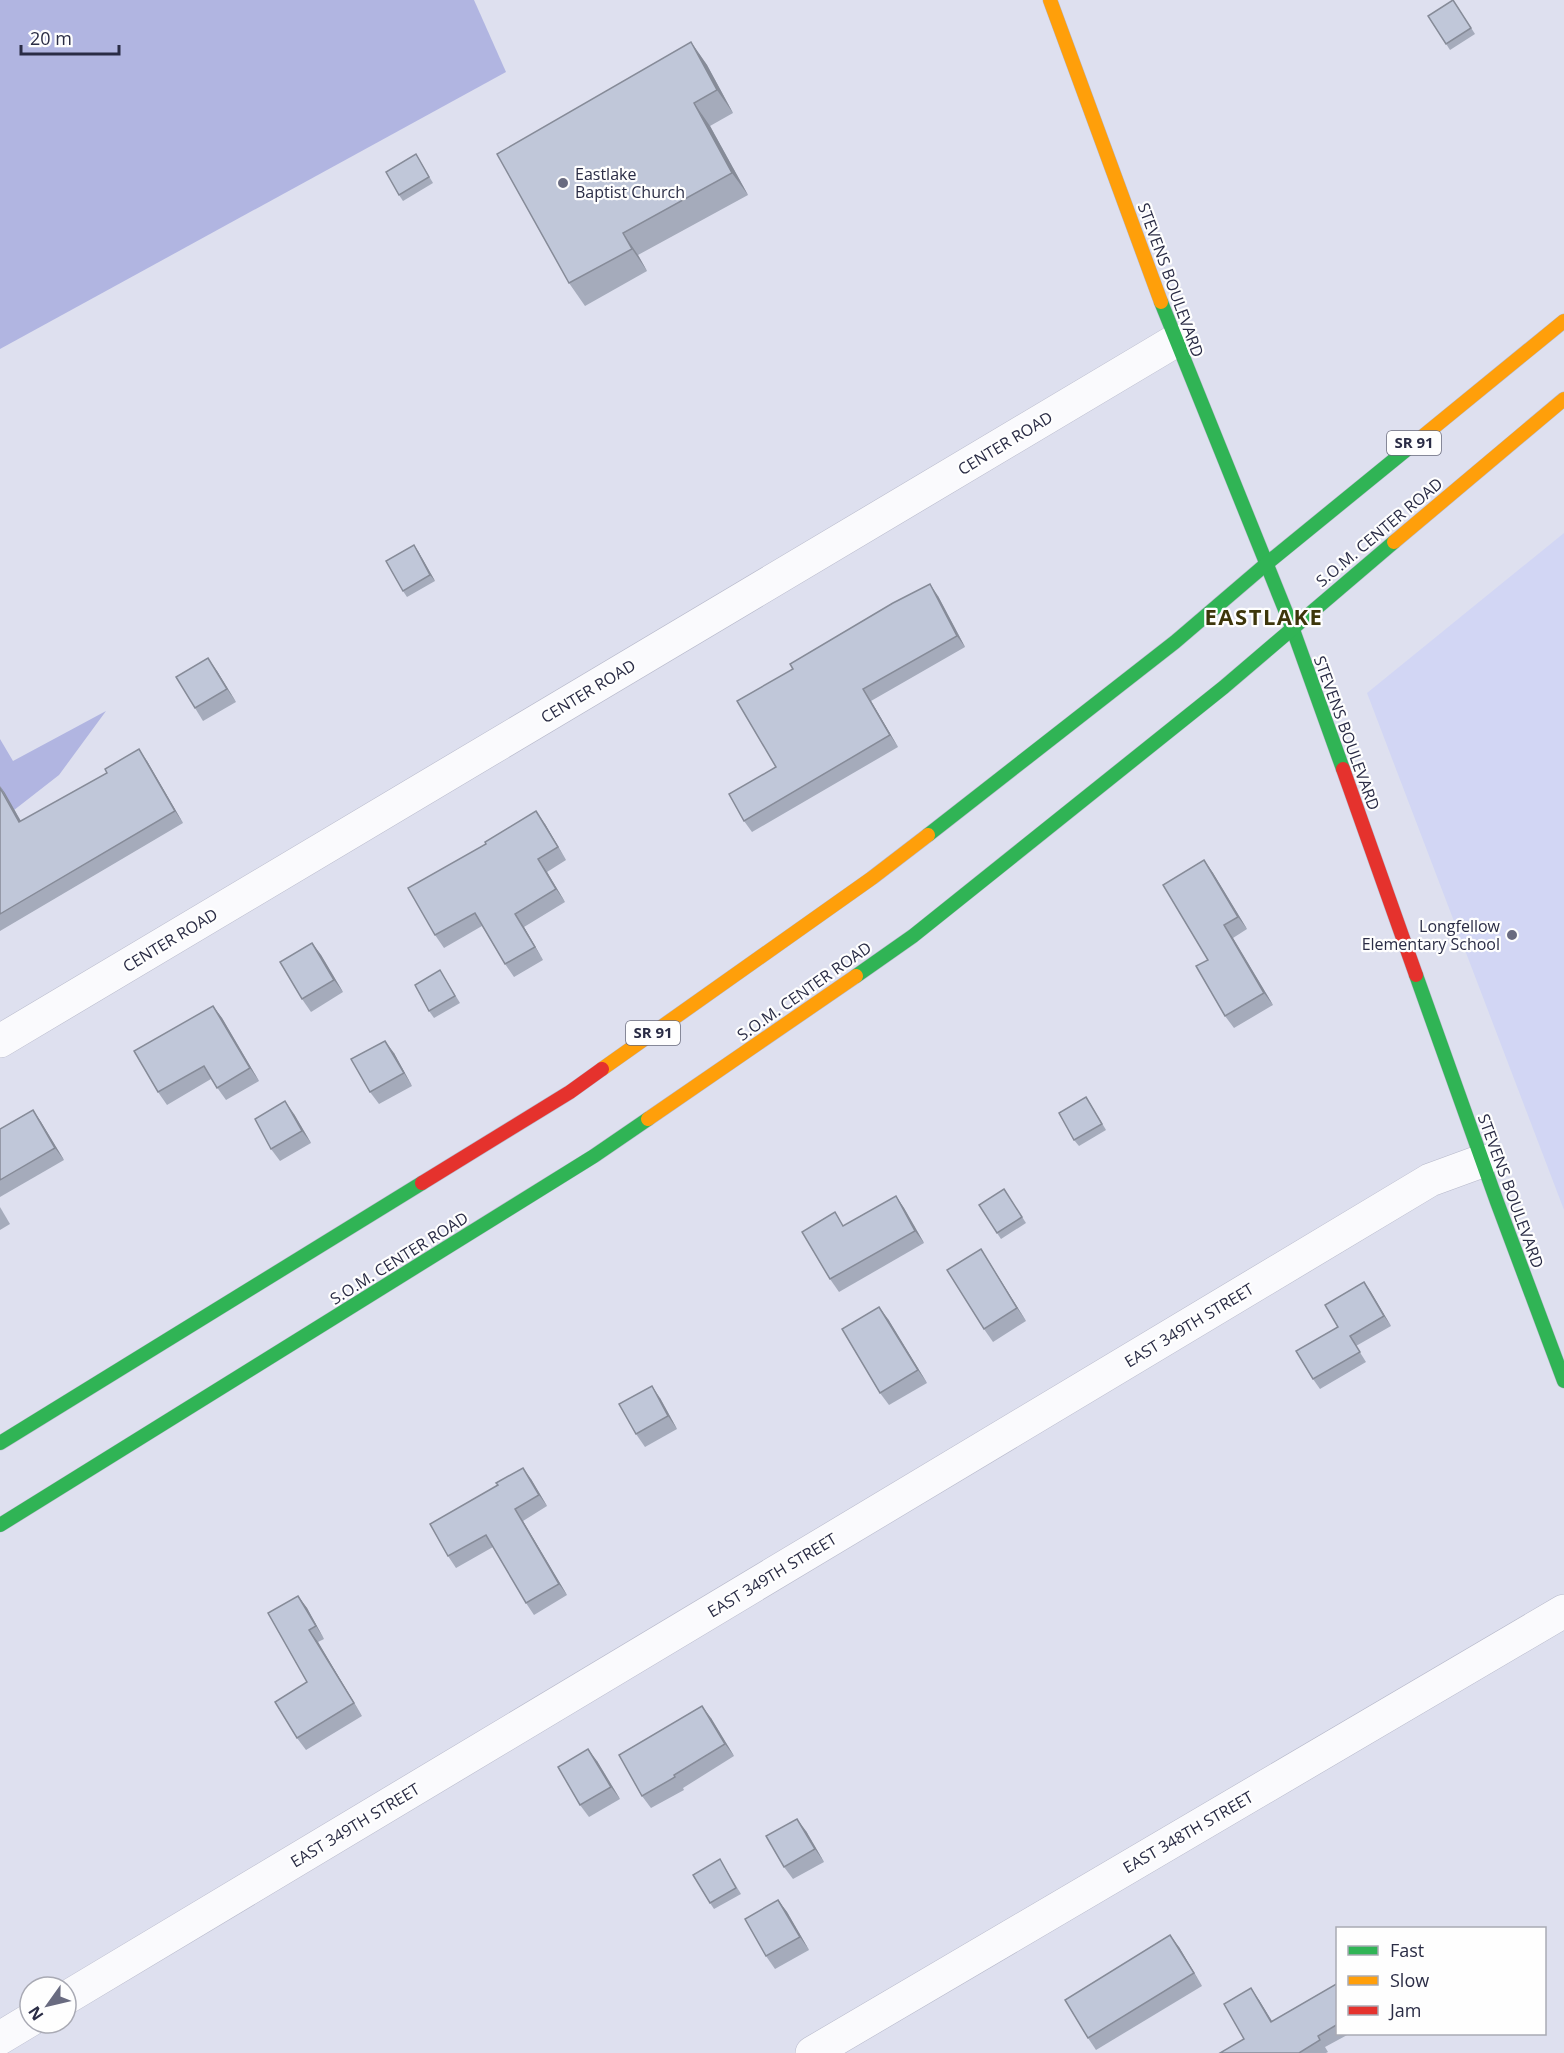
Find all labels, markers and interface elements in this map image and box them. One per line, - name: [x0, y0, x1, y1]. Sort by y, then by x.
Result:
- scale bar: [21, 18, 118, 56]
- text: 20 m: [30, 26, 72, 50]
- place label: Eastlake Baptist Church: [575, 163, 685, 203]
- marker: Eastlake Baptist Church: [556, 176, 570, 190]
- street label: STEVENS BOULEVARD: [1133, 200, 1209, 360]
- street label: CENTER ROAD: [954, 406, 1056, 480]
- road number: SR 91: [1387, 431, 1441, 455]
- street label: S.O.M. CENTER ROAD: [1311, 472, 1447, 592]
- district label: EASTLAKE: [1205, 601, 1323, 631]
- street label: STEVENS BOULEVARD: [1309, 653, 1385, 813]
- street label: CENTER ROAD: [537, 654, 639, 728]
- street label: CENTER ROAD: [119, 903, 221, 977]
- place label: Longfellow Elementary School: [1362, 915, 1501, 955]
- marker: Longfellow Elementary School: [1505, 928, 1519, 942]
- street label: S.O.M. CENTER ROAD: [732, 936, 876, 1046]
- road number: SR 91: [626, 1021, 680, 1045]
- street label: STEVENS BOULEVARD: [1473, 1111, 1549, 1271]
- street label: S.O.M. CENTER ROAD: [326, 1206, 472, 1310]
- street label: EAST 349TH STREET: [1120, 1278, 1258, 1372]
- street label: EAST 349TH STREET: [703, 1528, 841, 1622]
- street label: EAST 349TH STREET: [286, 1778, 424, 1872]
- street label: EAST 348TH STREET: [1119, 1786, 1257, 1878]
- legend: [1336, 1927, 1546, 2035]
- text: Fast: [1390, 1938, 1424, 1962]
- text: Slow: [1390, 1968, 1429, 1992]
- north arrow: [18, 1975, 78, 2035]
- text: Jam: [1388, 1998, 1422, 2022]
- text: N: [23, 2002, 48, 2025]

